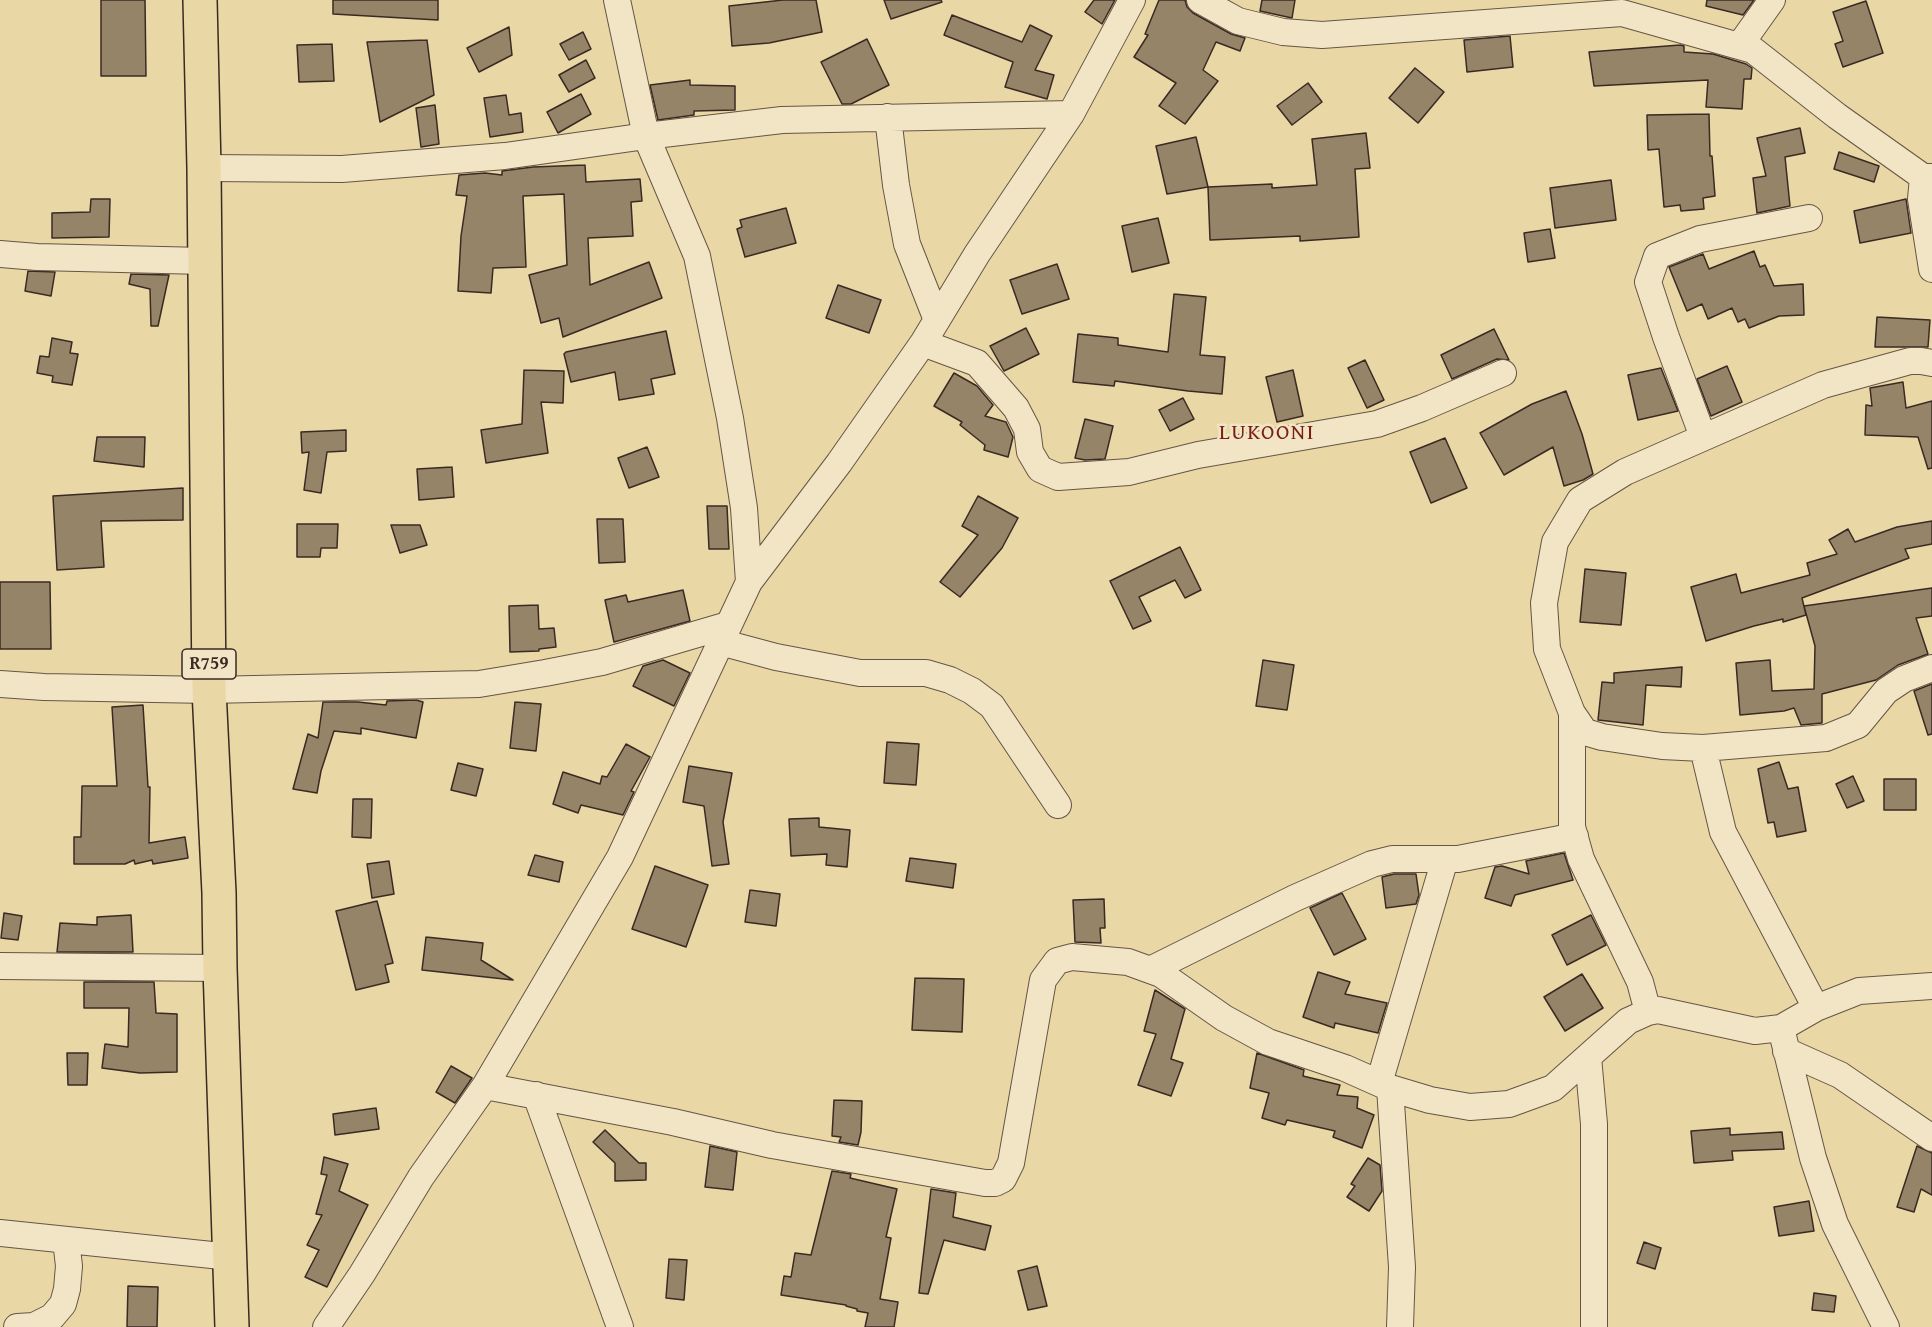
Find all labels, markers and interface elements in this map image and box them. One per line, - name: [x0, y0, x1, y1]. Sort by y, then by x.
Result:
- district label: LUKOONI: [1219, 420, 1315, 446]
- road number: R759: [182, 649, 236, 679]

